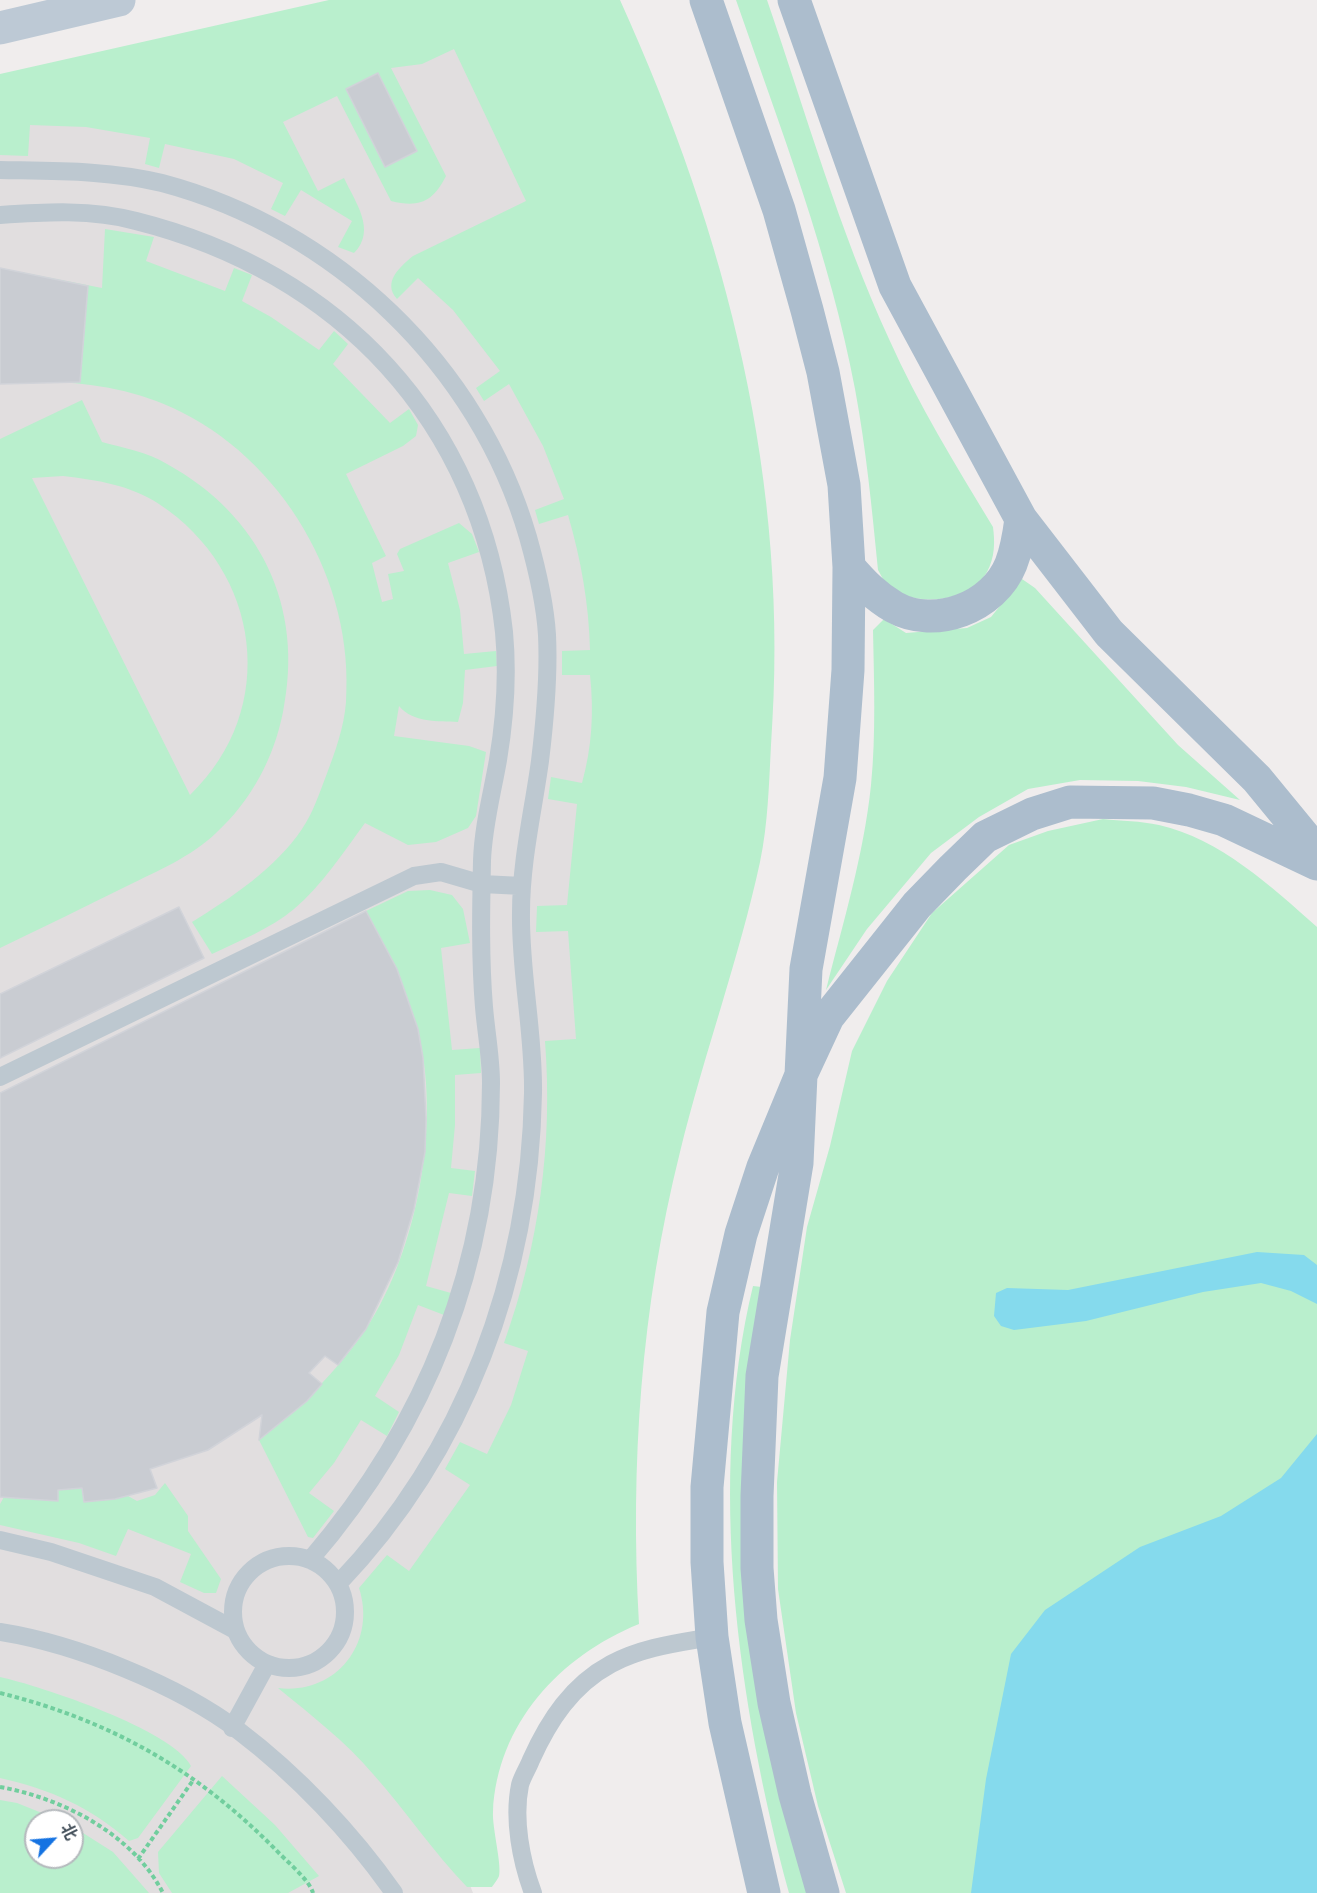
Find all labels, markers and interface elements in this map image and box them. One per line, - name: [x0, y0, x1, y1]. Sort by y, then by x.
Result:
- north arrow: [24, 1809, 84, 1869]
- text: 北: [57, 1820, 81, 1843]

